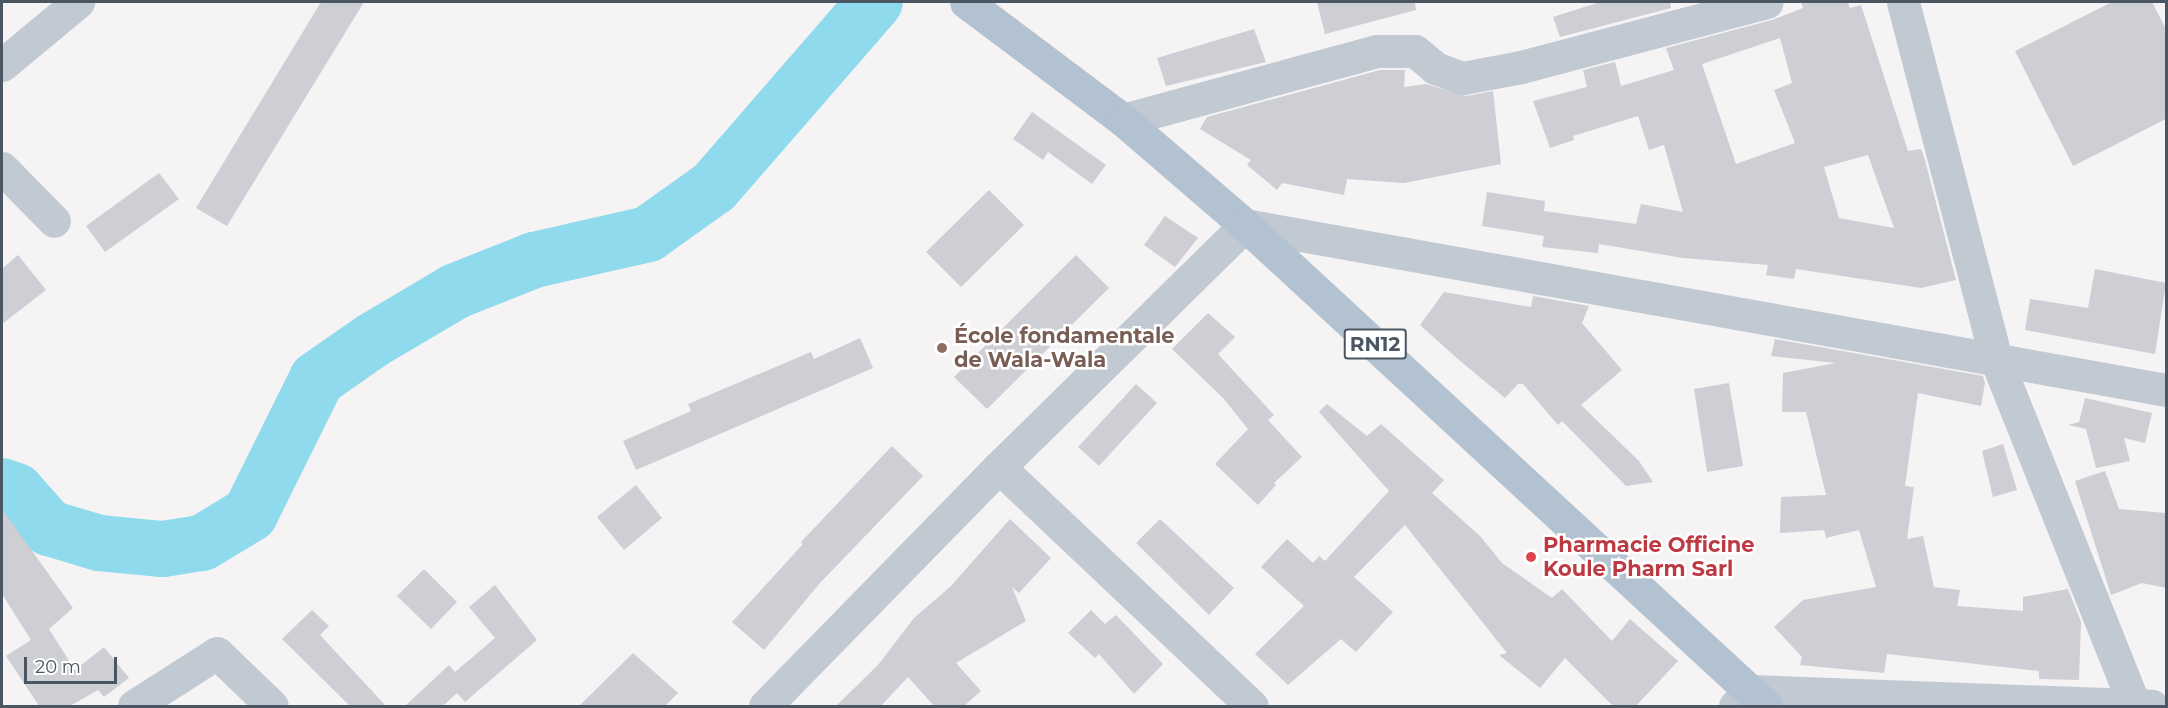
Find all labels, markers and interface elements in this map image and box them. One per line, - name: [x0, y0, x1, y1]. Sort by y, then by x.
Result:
- place label: École fondamentale de Wala-Wala: [954, 323, 1175, 373]
- road number: RN12: [1344, 327, 1406, 361]
- marker: École fondamentale de Wala-Wala: [935, 341, 949, 355]
- place label: Pharmacie Officine Koule Pharm Sarl: [1543, 532, 1755, 582]
- marker: Pharmacie Officine Koule Pharm Sarl: [1524, 550, 1538, 564]
- scale bar: [27, 645, 120, 683]
- text: 20 m: [35, 656, 81, 678]

